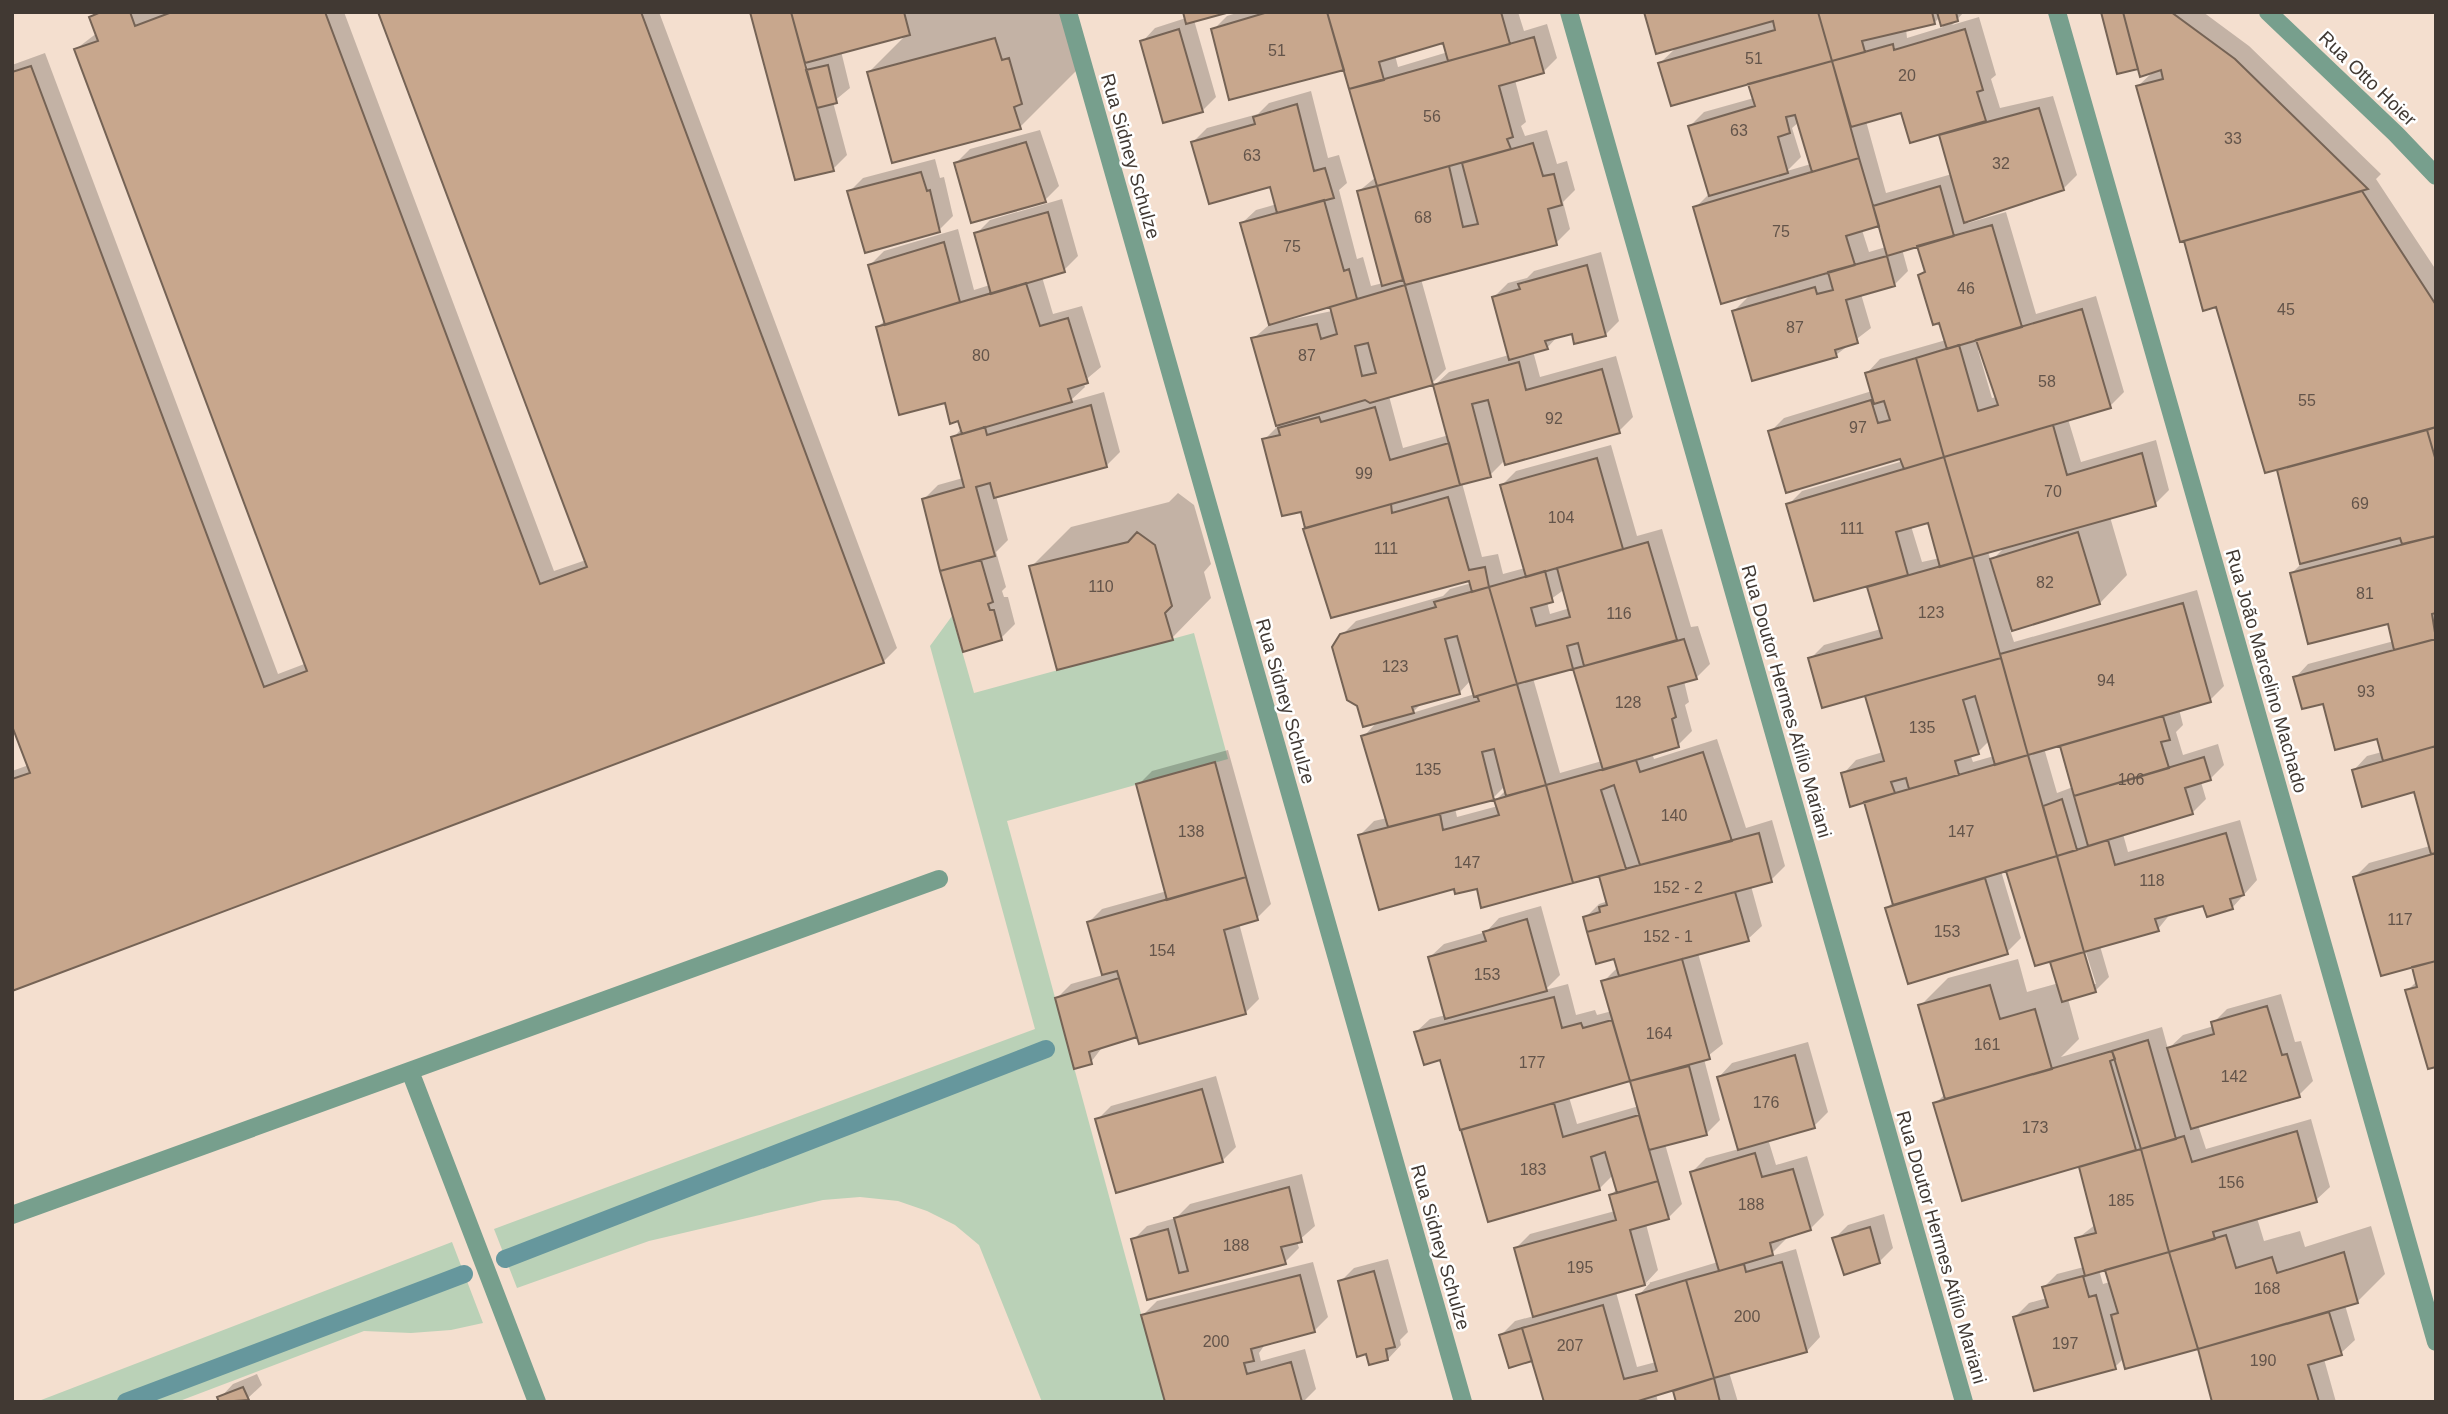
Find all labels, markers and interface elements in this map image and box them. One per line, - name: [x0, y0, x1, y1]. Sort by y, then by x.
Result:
- street label: Rua Otto Hoier: [2315, 27, 2421, 130]
- house number: 51: [1268, 42, 1286, 59]
- house number: 51: [1745, 50, 1763, 67]
- house number: 20: [1898, 67, 1916, 84]
- street label: Rua Sidney Schulze: [1097, 71, 1164, 241]
- house number: 56: [1423, 108, 1441, 125]
- house number: 63: [1730, 122, 1748, 139]
- house number: 33: [2224, 130, 2242, 147]
- house number: 63: [1243, 147, 1261, 164]
- house number: 32: [1992, 155, 2010, 172]
- house number: 68: [1414, 209, 1432, 226]
- house number: 75: [1772, 223, 1790, 240]
- house number: 75: [1283, 238, 1301, 255]
- house number: 46: [1957, 280, 1975, 297]
- house number: 45: [2277, 301, 2295, 318]
- house number: 87: [1786, 319, 1804, 336]
- house number: 80: [972, 347, 990, 364]
- house number: 87: [1298, 347, 1316, 364]
- house number: 58: [2038, 373, 2056, 390]
- house number: 55: [2298, 392, 2316, 409]
- house number: 92: [1545, 410, 1563, 427]
- house number: 97: [1849, 419, 1867, 436]
- house number: 99: [1355, 465, 1373, 482]
- house number: 70: [2044, 483, 2062, 500]
- house number: 69: [2351, 495, 2369, 512]
- house number: 104: [1548, 509, 1574, 526]
- house number: 111: [1840, 520, 1864, 537]
- house number: 111: [1374, 540, 1398, 557]
- street label: Rua João Marcelino Machado: [2222, 547, 2311, 795]
- street label: Rua Doutor Hermes Atílio Mariani: [1737, 562, 1836, 840]
- house number: 82: [2036, 574, 2054, 591]
- house number: 110: [1088, 578, 1114, 595]
- house number: 81: [2356, 585, 2374, 602]
- house number: 123: [1918, 604, 1944, 621]
- house number: 116: [1606, 605, 1632, 622]
- street label: Rua Sidney Schulze: [1252, 616, 1319, 786]
- house number: 123: [1382, 658, 1408, 675]
- house number: 94: [2097, 672, 2115, 689]
- house number: 93: [2357, 683, 2375, 700]
- house number: 128: [1615, 694, 1641, 711]
- house number: 135: [1909, 719, 1935, 736]
- house number: 135: [1415, 761, 1441, 778]
- house number: 106: [2118, 771, 2144, 788]
- house number: 140: [1661, 807, 1687, 824]
- house number: 138: [1178, 823, 1204, 840]
- house number: 147: [1948, 823, 1974, 840]
- house number: 147: [1454, 854, 1480, 871]
- house number: 118: [2139, 872, 2165, 889]
- house number: 152 - 2: [1653, 879, 1703, 896]
- house number: 117: [2387, 911, 2413, 928]
- house number: 153: [1934, 923, 1960, 940]
- house number: 152 - 1: [1643, 928, 1693, 945]
- house number: 154: [1149, 942, 1175, 959]
- house number: 153: [1474, 966, 1500, 983]
- house number: 164: [1646, 1025, 1672, 1042]
- house number: 161: [1974, 1036, 2000, 1053]
- house number: 177: [1519, 1054, 1545, 1071]
- house number: 142: [2221, 1068, 2247, 1085]
- house number: 176: [1753, 1094, 1779, 1111]
- street label: Rua Doutor Hermes Atílio Mariani: [1892, 1108, 1991, 1386]
- house number: 173: [2022, 1119, 2048, 1136]
- house number: 183: [1520, 1161, 1546, 1178]
- street label: Rua Sidney Schulze: [1407, 1162, 1474, 1332]
- house number: 156: [2218, 1174, 2244, 1191]
- house number: 185: [2108, 1192, 2134, 1209]
- house number: 188: [1738, 1196, 1764, 1213]
- house number: 188: [1223, 1237, 1249, 1254]
- house number: 195: [1567, 1259, 1593, 1276]
- house number: 168: [2254, 1280, 2280, 1297]
- house number: 200: [1734, 1308, 1760, 1325]
- house number: 200: [1203, 1333, 1229, 1350]
- house number: 197: [2052, 1335, 2078, 1352]
- house number: 207: [1557, 1337, 1583, 1354]
- house number: 190: [2250, 1352, 2276, 1369]

